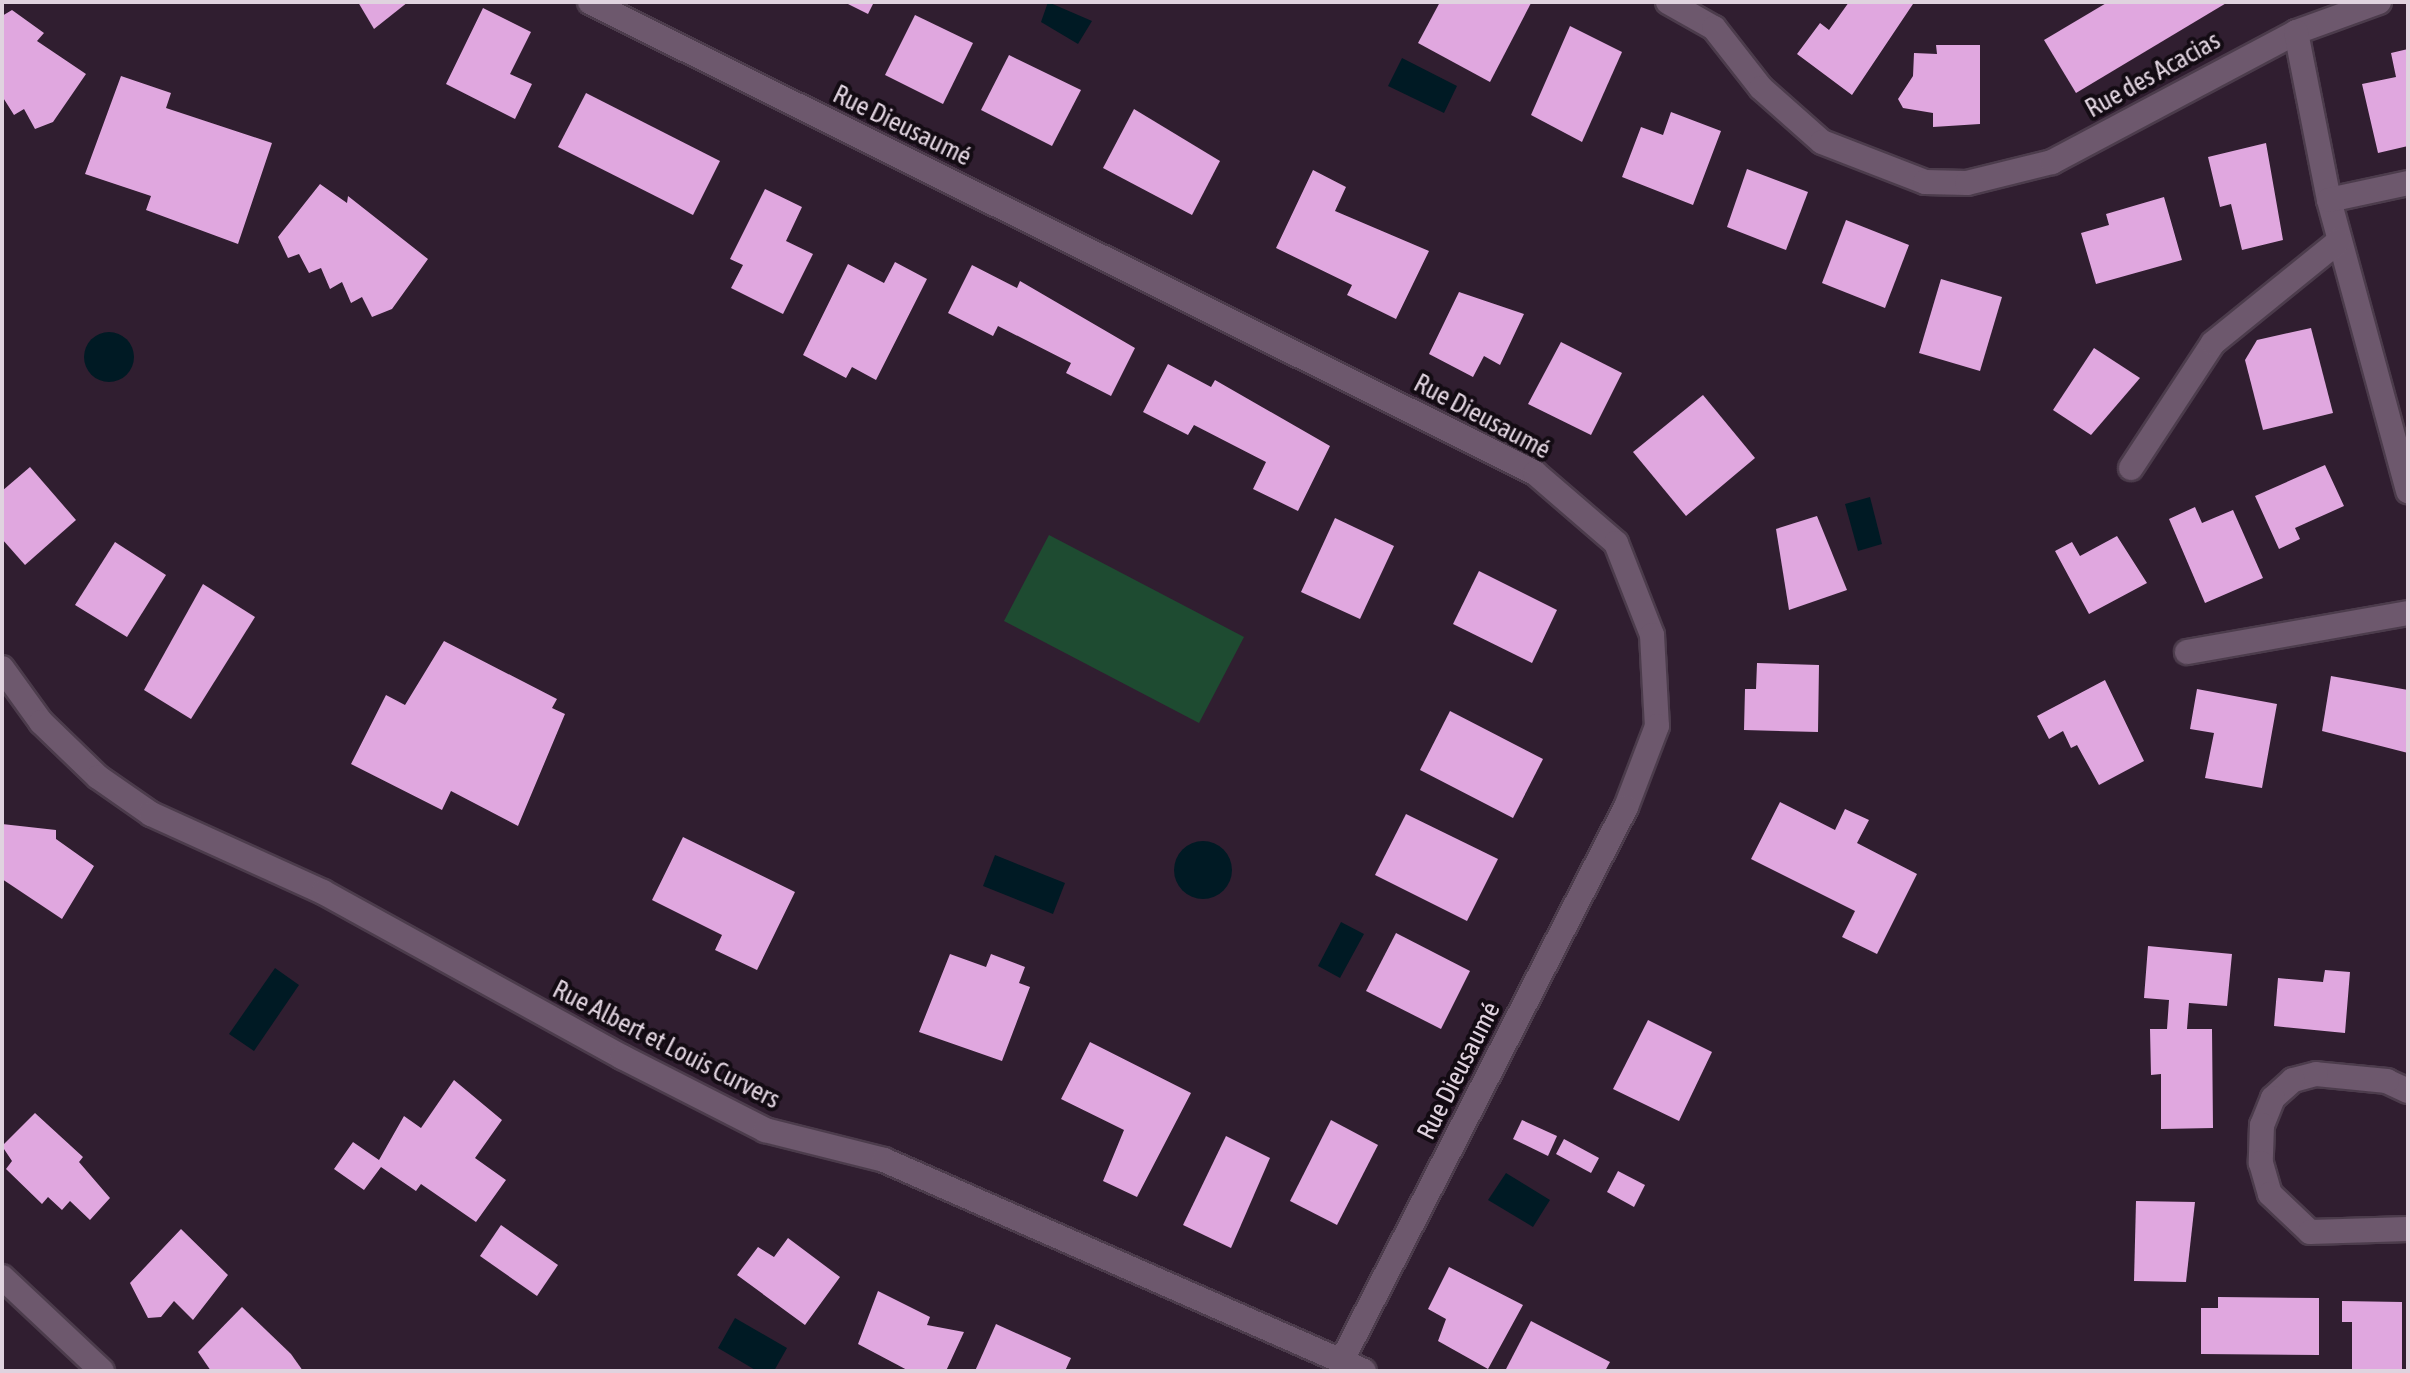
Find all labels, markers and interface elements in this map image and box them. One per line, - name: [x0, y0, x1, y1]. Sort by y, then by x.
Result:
- street label: Rue des Acacias: [2080, 25, 2226, 125]
- street label: Rue Dieusaumé: [828, 79, 976, 173]
- street label: Rue Dieusaumé: [1408, 368, 1556, 466]
- street label: Rue Albert et Louis Curvers: [547, 974, 785, 1116]
- street label: Rue Dieusaumé: [1411, 997, 1507, 1145]

